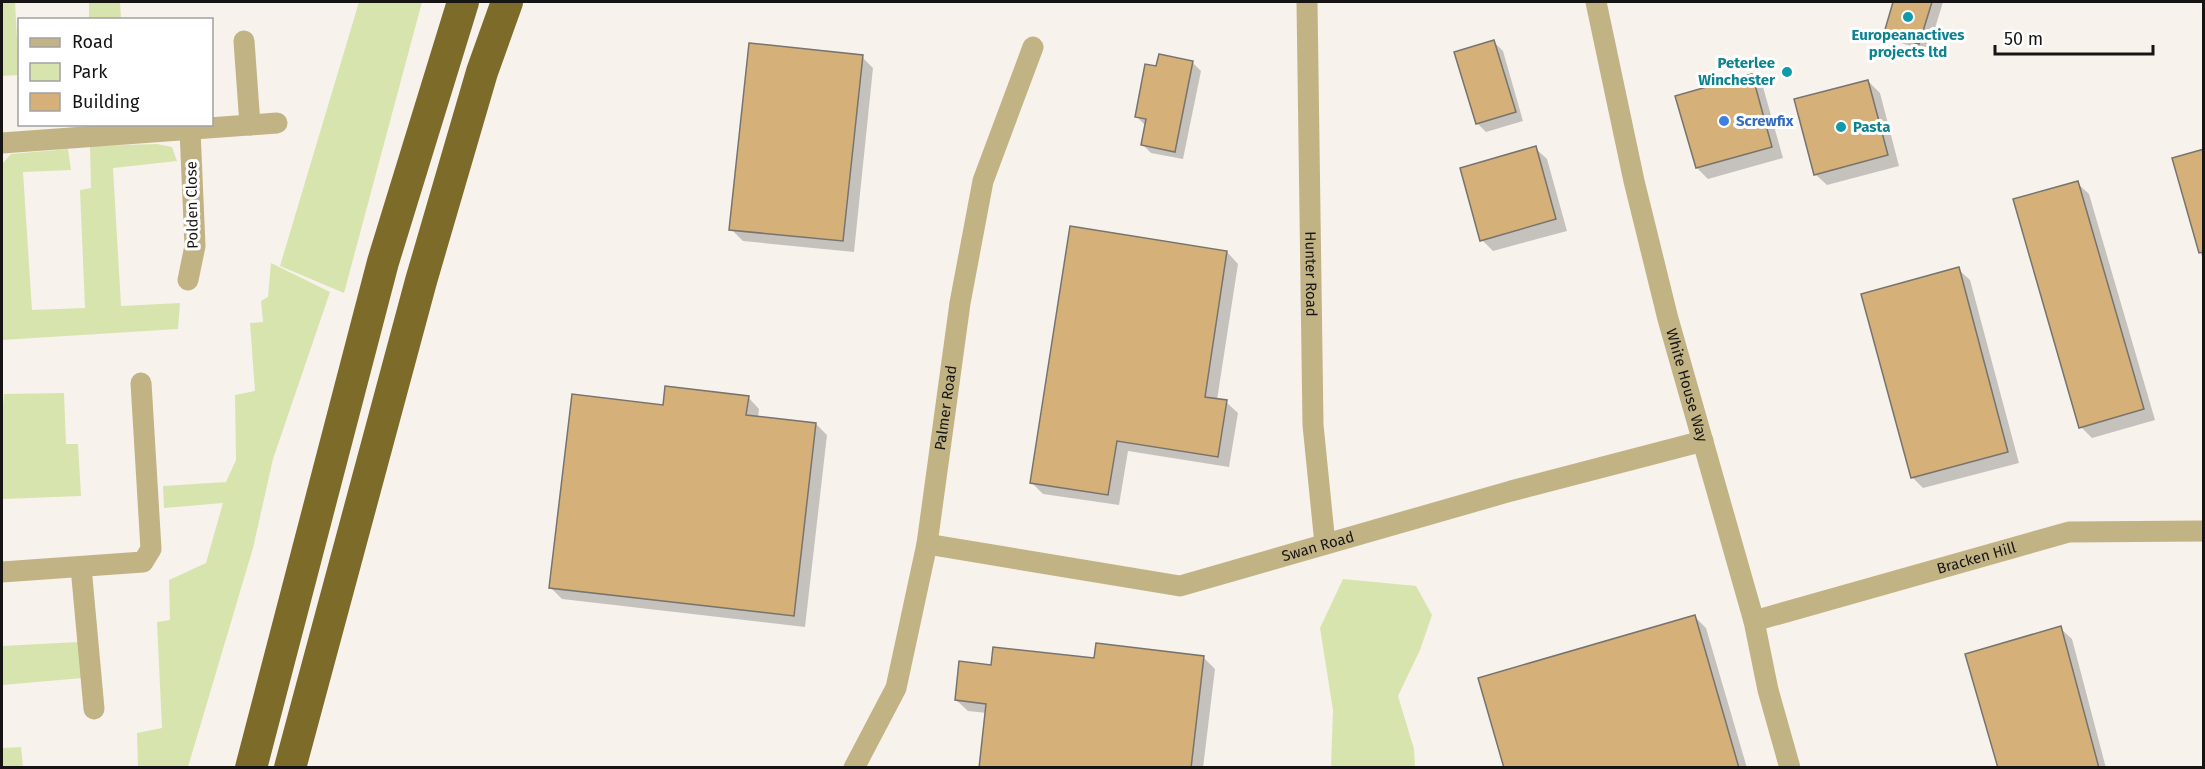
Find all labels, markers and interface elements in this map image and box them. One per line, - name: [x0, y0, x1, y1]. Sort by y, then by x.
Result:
- marker: Europeanactives projects ltd: [1901, 10, 1915, 24]
- legend: [18, 18, 213, 126]
- scale bar: [1995, 18, 2152, 56]
- place label: Europeanactives projects ltd: [1851, 26, 1965, 61]
- text: 50 m: [2004, 28, 2043, 50]
- text: Road: [72, 31, 114, 53]
- place label: Peterlee Winchester: [1698, 54, 1776, 89]
- text: Park: [72, 61, 108, 83]
- marker: Peterlee Winchester: [1780, 65, 1794, 79]
- text: Building: [72, 91, 140, 113]
- place label: Screwfix: [1736, 112, 1794, 130]
- marker: Screwfix: [1717, 114, 1731, 128]
- place label: Pasta: [1853, 118, 1890, 136]
- marker: Pasta: [1834, 120, 1848, 134]
- street label: Polden Close: [182, 161, 202, 249]
- street label: Hunter Road: [1301, 231, 1320, 317]
- street label: White House Way: [1662, 327, 1712, 445]
- street label: Palmer Road: [931, 364, 960, 452]
- street label: Swan Road: [1280, 527, 1356, 565]
- street label: Bracken Hill: [1935, 538, 2019, 578]

